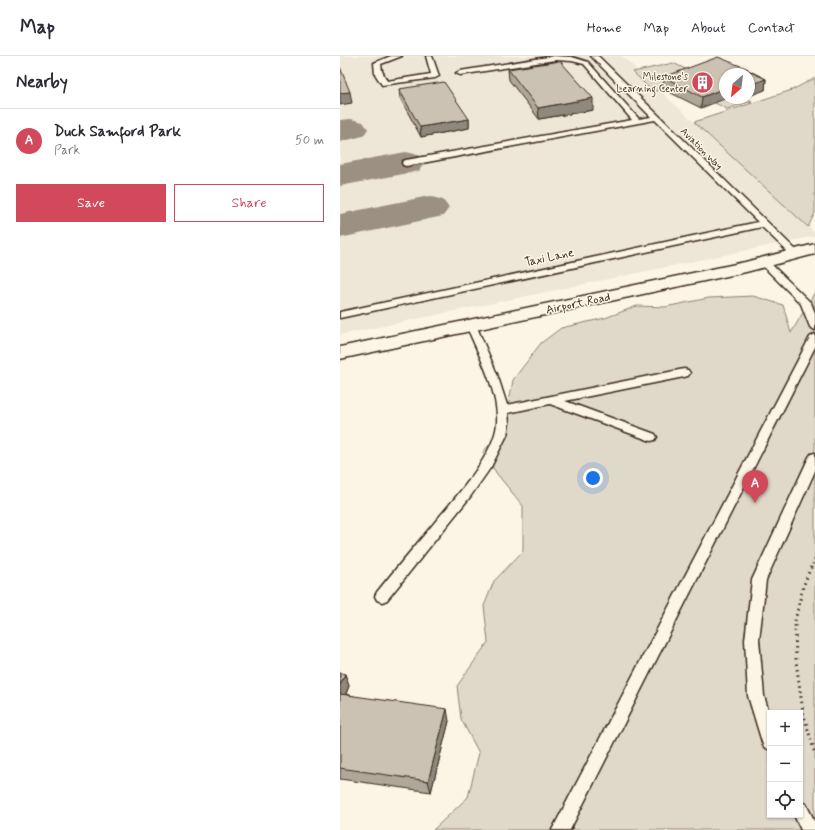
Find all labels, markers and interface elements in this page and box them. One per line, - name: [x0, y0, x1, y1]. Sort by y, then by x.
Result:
- text: Map: [20, 15, 55, 40]
- text: Home: [587, 19, 621, 37]
- text: Map: [643, 19, 669, 37]
- text: About: [691, 19, 726, 37]
- text: Contact: [748, 19, 795, 37]
- north arrow: [719, 68, 755, 104]
- building icon: Milestone's Learning Center: [690, 69, 716, 95]
- text: Nearby: [16, 71, 68, 93]
- place label: Milestone's Learning Center: [616, 71, 689, 98]
- text: Duck Samford Park: [54, 122, 181, 142]
- street label: Aviation Way: [677, 125, 725, 173]
- text: A: [25, 132, 33, 149]
- text: 50 m: [295, 132, 324, 149]
- text: Park: [54, 142, 80, 159]
- button: Save: [16, 184, 166, 222]
- button: Share: [174, 184, 324, 222]
- street label: Taxi Lane: [523, 245, 575, 271]
- street label: Airport Road: [544, 289, 612, 319]
- your location: [583, 468, 603, 488]
- pin: A: [742, 470, 768, 503]
- map controls: [767, 710, 803, 818]
- button: +: [767, 710, 803, 746]
- button: −: [767, 746, 803, 782]
- button: locate: [767, 782, 803, 818]

